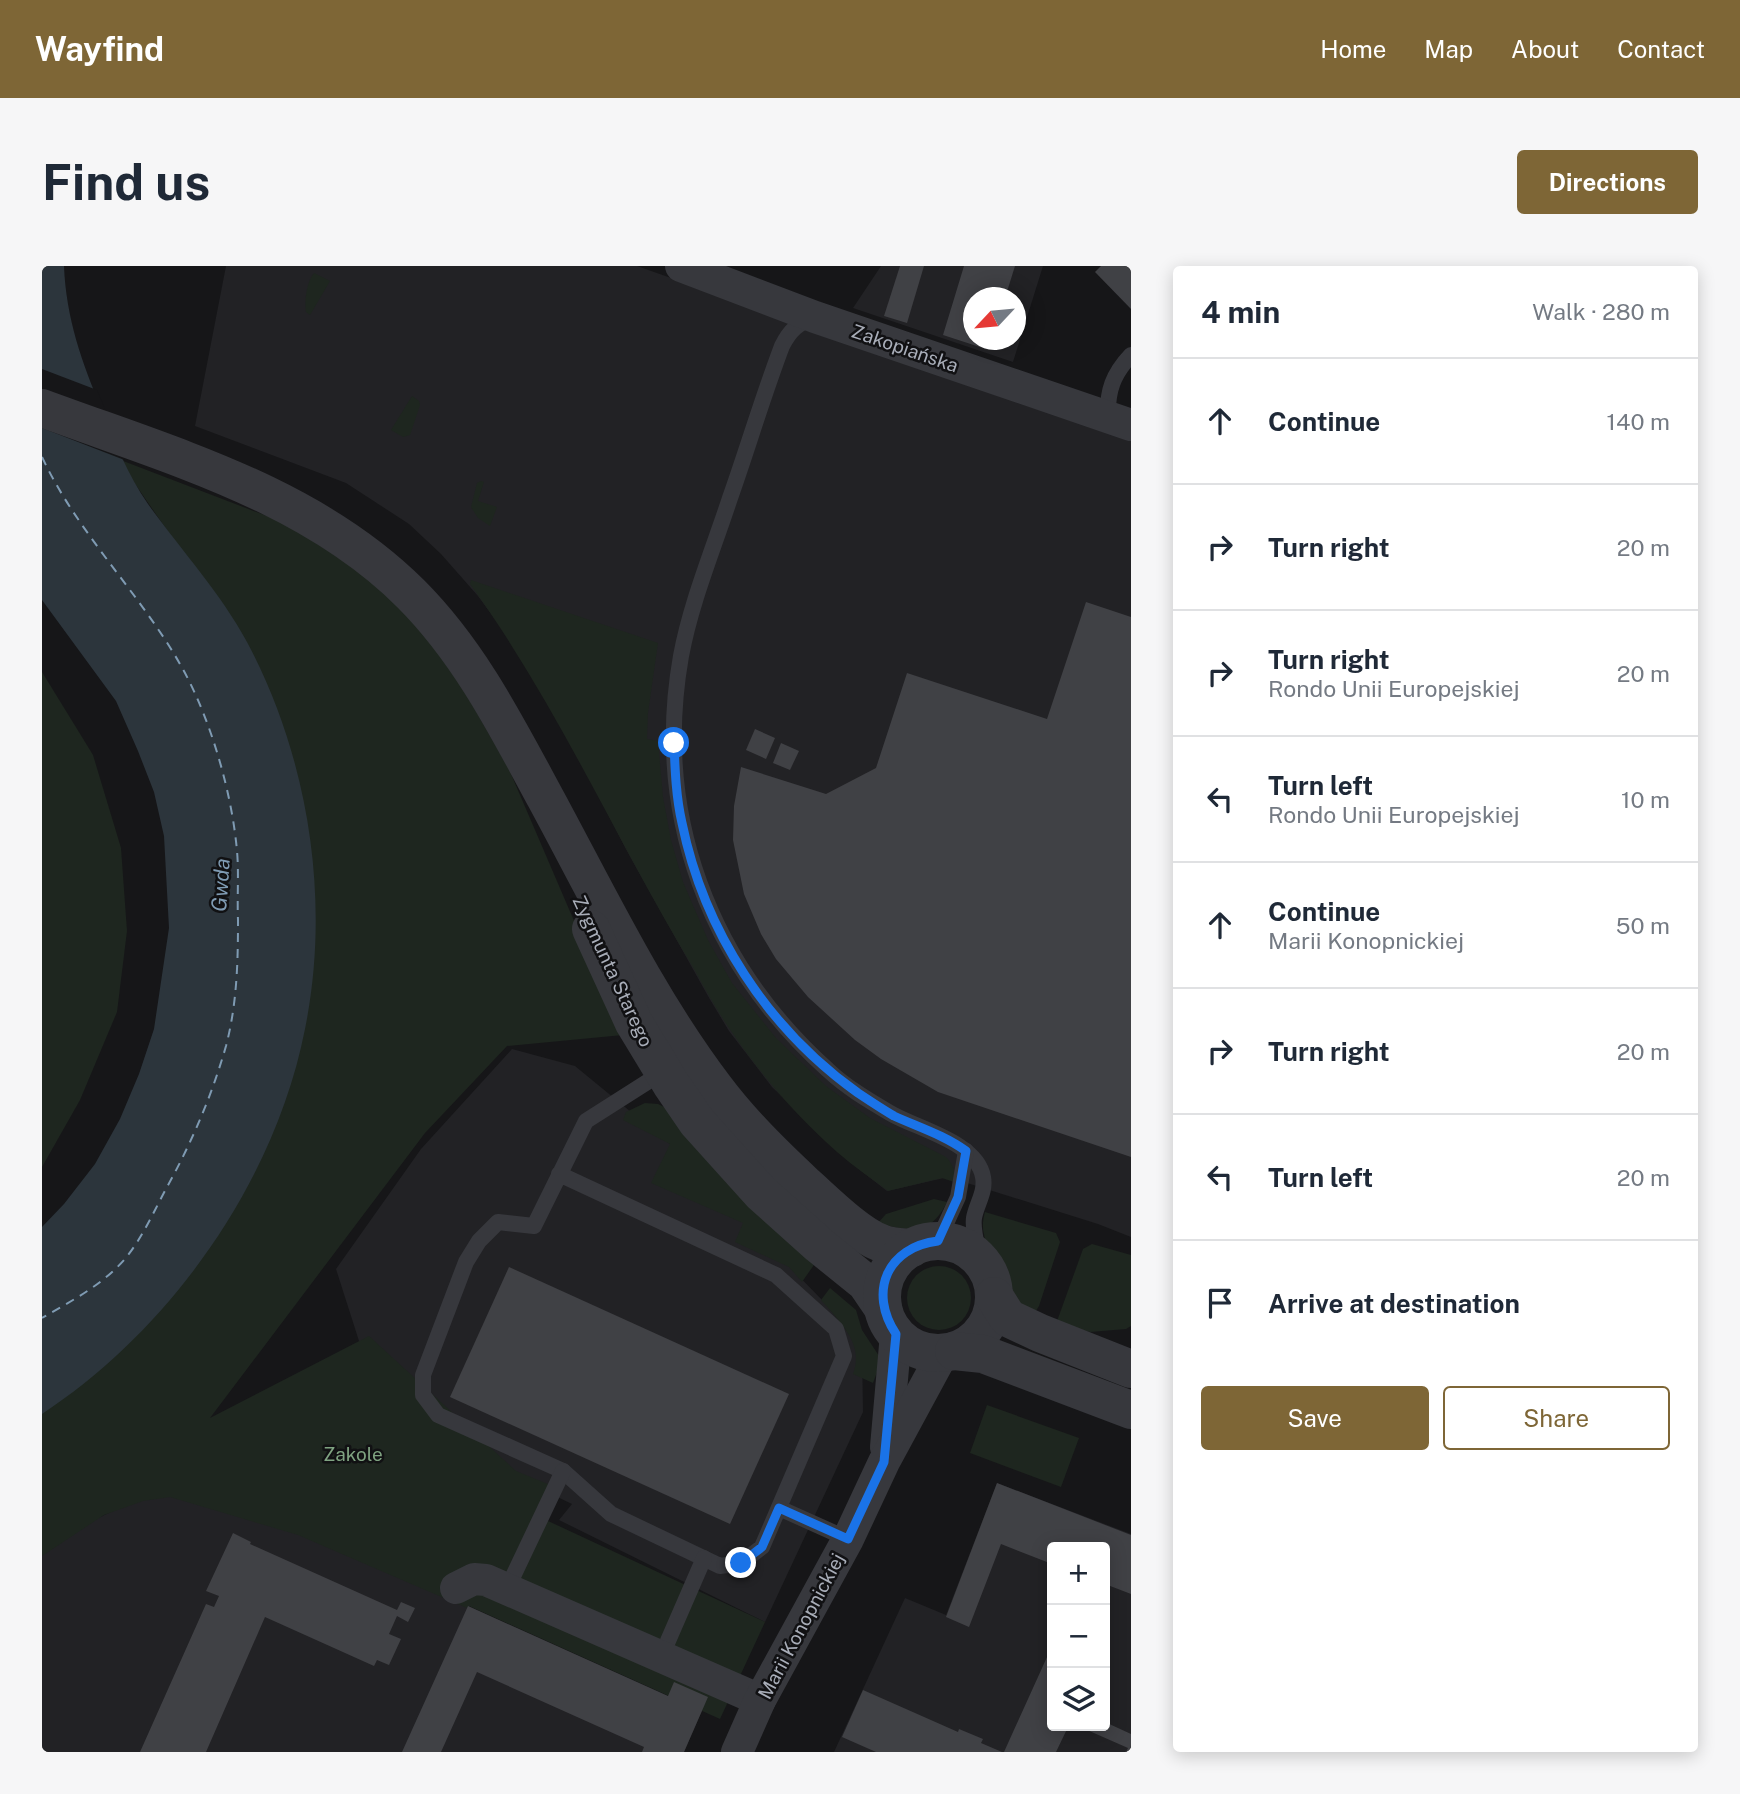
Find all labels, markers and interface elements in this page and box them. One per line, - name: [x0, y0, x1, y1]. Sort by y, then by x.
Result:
- text: Wayfind: [35, 30, 164, 68]
- text: Home: [1320, 35, 1386, 63]
- text: Map: [1424, 35, 1473, 63]
- text: About: [1511, 35, 1579, 63]
- text: Contact: [1617, 35, 1705, 63]
- button: Directions: [1517, 150, 1698, 214]
- text: Find us: [42, 153, 210, 211]
- north arrow: [963, 287, 1026, 350]
- text: 4 min: [1201, 294, 1280, 330]
- text: Walk · 280 m: [1532, 298, 1670, 325]
- street label: Zakopiańska: [849, 319, 961, 377]
- icon: ahead: [1201, 402, 1239, 440]
- text: Continue: [1268, 406, 1380, 437]
- text: 140 m: [1607, 408, 1670, 435]
- icon: right: [1201, 528, 1239, 566]
- text: Turn right: [1268, 532, 1390, 563]
- text: 20 m: [1617, 534, 1670, 561]
- text: Turn right: [1268, 644, 1390, 675]
- icon: right: [1201, 654, 1239, 692]
- text: 20 m: [1617, 660, 1670, 687]
- text: Rondo Unii Europejskiej: [1268, 675, 1520, 702]
- route start: [658, 727, 689, 758]
- text: Turn left: [1268, 770, 1373, 801]
- icon: left: [1201, 780, 1239, 818]
- text: 10 m: [1621, 786, 1670, 813]
- text: Rondo Unii Europejskiej: [1268, 801, 1520, 828]
- water label: Gwda: [206, 857, 235, 913]
- street label: Zygmunta Starego: [568, 892, 658, 1050]
- text: Continue: [1268, 896, 1380, 927]
- icon: ahead: [1201, 906, 1239, 944]
- text: 50 m: [1616, 912, 1670, 939]
- text: Marii Konopnickiej: [1268, 927, 1464, 954]
- icon: right: [1201, 1032, 1239, 1070]
- text: Turn right: [1268, 1036, 1390, 1067]
- text: 20 m: [1617, 1038, 1670, 1065]
- icon: left: [1201, 1158, 1239, 1196]
- text: Turn left: [1268, 1162, 1373, 1193]
- text: 20 m: [1617, 1164, 1670, 1191]
- icon: arrive: [1201, 1284, 1239, 1322]
- text: Arrive at destination: [1268, 1288, 1520, 1319]
- button: Save: [1201, 1386, 1429, 1450]
- button: Share: [1443, 1386, 1670, 1450]
- park label: Zakole: [323, 1443, 383, 1465]
- map controls: [1047, 1542, 1110, 1731]
- button: +: [1047, 1542, 1110, 1605]
- route end: [725, 1547, 756, 1578]
- street label: Marii Konopnickiej: [753, 1549, 849, 1703]
- button: −: [1047, 1605, 1110, 1668]
- button: layers: [1047, 1668, 1110, 1731]

